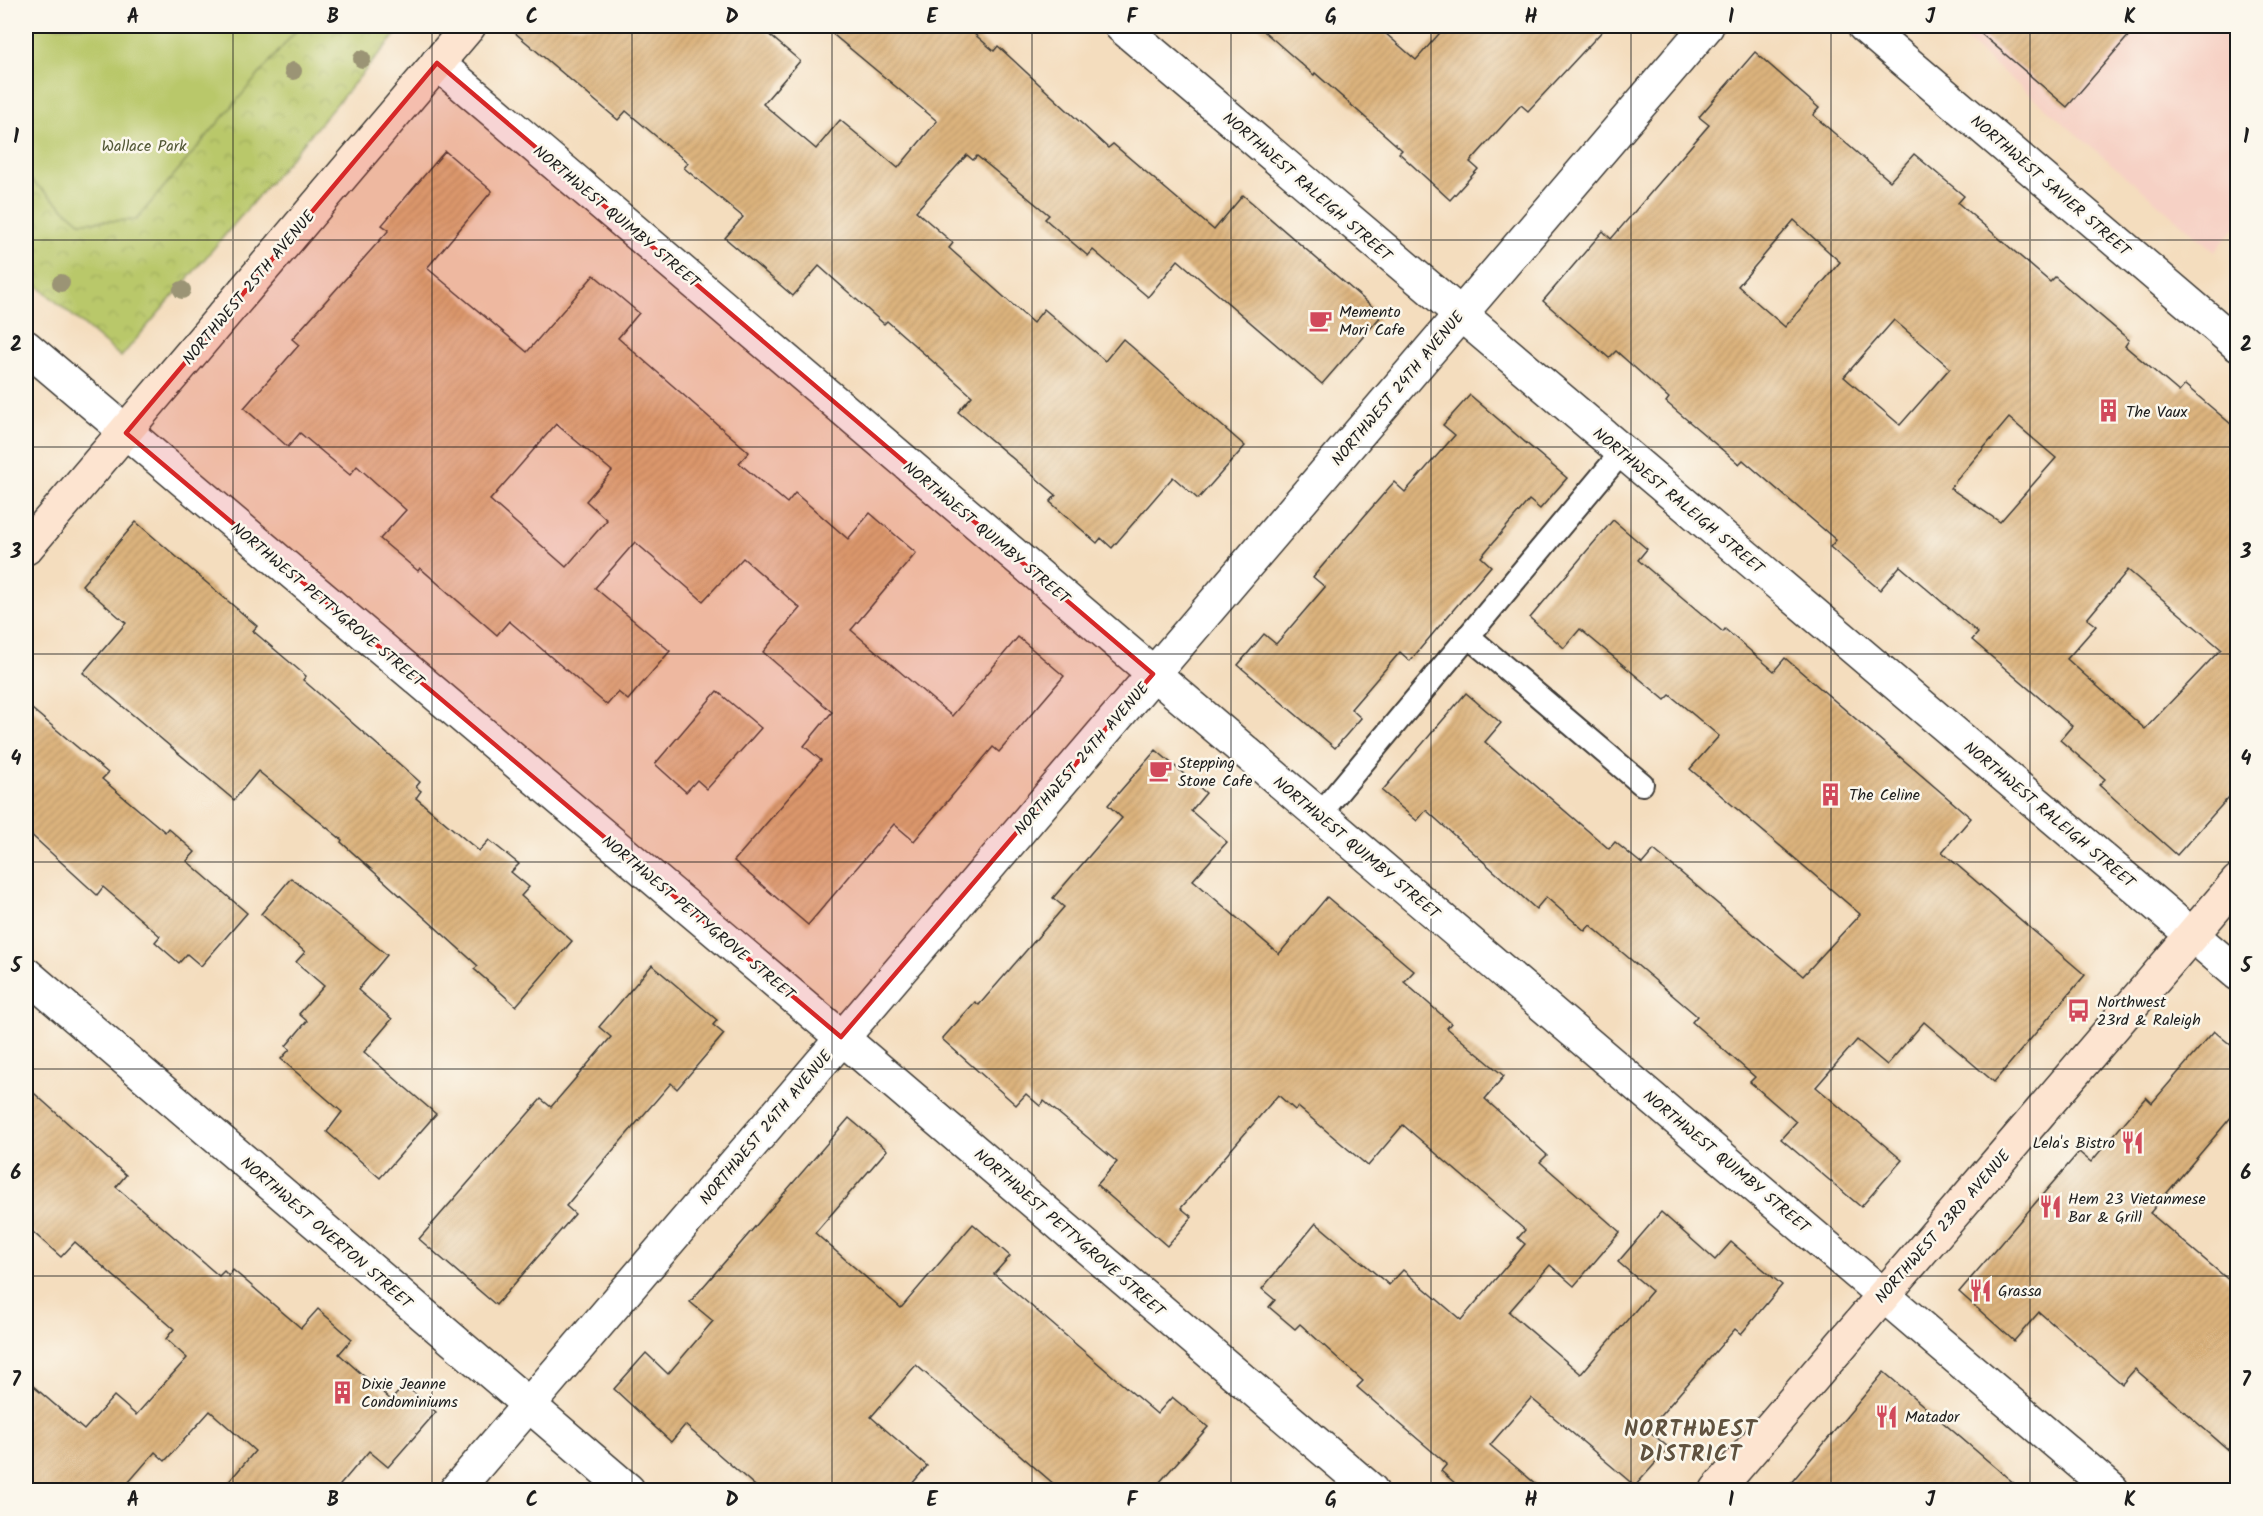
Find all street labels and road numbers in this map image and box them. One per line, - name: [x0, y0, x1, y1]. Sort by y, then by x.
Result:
- street label: NORTHWEST RALEIGH STREET: [1217, 106, 1398, 269]
- street label: NORTHWEST SAVIER STREET: [1964, 109, 2137, 264]
- street label: NORTHWEST QUIMBY STREET: [527, 140, 706, 296]
- street label: NORTHWEST 25TH AVENUE: [177, 205, 322, 371]
- street label: NORTHWEST 24TH AVENUE: [1326, 305, 1471, 472]
- street label: NORTHWEST RALEIGH STREET: [1587, 422, 1770, 581]
- street label: NORTHWEST QUIMBY STREET: [897, 456, 1076, 612]
- street label: NORTHWEST PETTYGROVE STREET: [225, 517, 430, 695]
- street label: NORTHWEST 24TH AVENUE: [1008, 676, 1156, 841]
- street label: NORTHWEST RALEIGH STREET: [1958, 736, 2141, 895]
- street label: NORTHWEST QUIMBY STREET: [1267, 771, 1446, 927]
- street label: NORTHWEST PETTYGROVE STREET: [596, 830, 801, 1008]
- street label: NORTHWEST 24TH AVENUE: [694, 1044, 839, 1211]
- street label: NORTHWEST QUIMBY STREET: [1637, 1085, 1816, 1241]
- street label: NORTHWEST PETTYGROVE STREET: [968, 1143, 1171, 1324]
- street label: NORTHWEST 23RD AVENUE: [1869, 1144, 2017, 1309]
- street label: NORTHWEST OVERTON STREET: [234, 1151, 419, 1316]

